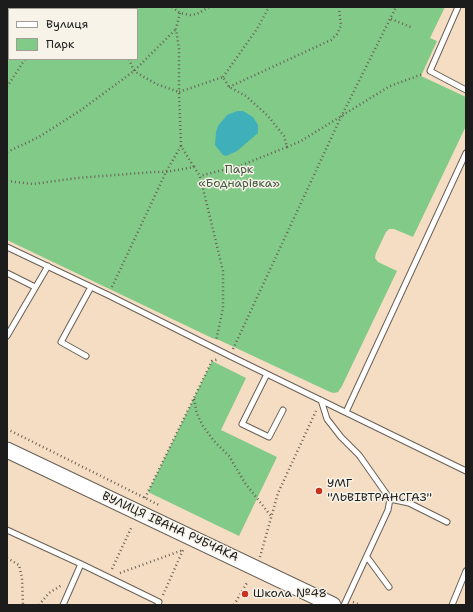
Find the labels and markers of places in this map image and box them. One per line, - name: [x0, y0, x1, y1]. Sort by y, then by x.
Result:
- place label: УМГ ''ЛЬВІВТРАНСГАЗ'': [327, 477, 432, 505]
- marker: УМГ ''ЛЬВІВТРАНСГАЗ'': [314, 486, 324, 496]
- place label: Школа №48: [253, 587, 327, 601]
- marker: Школа №48: [240, 589, 250, 599]

